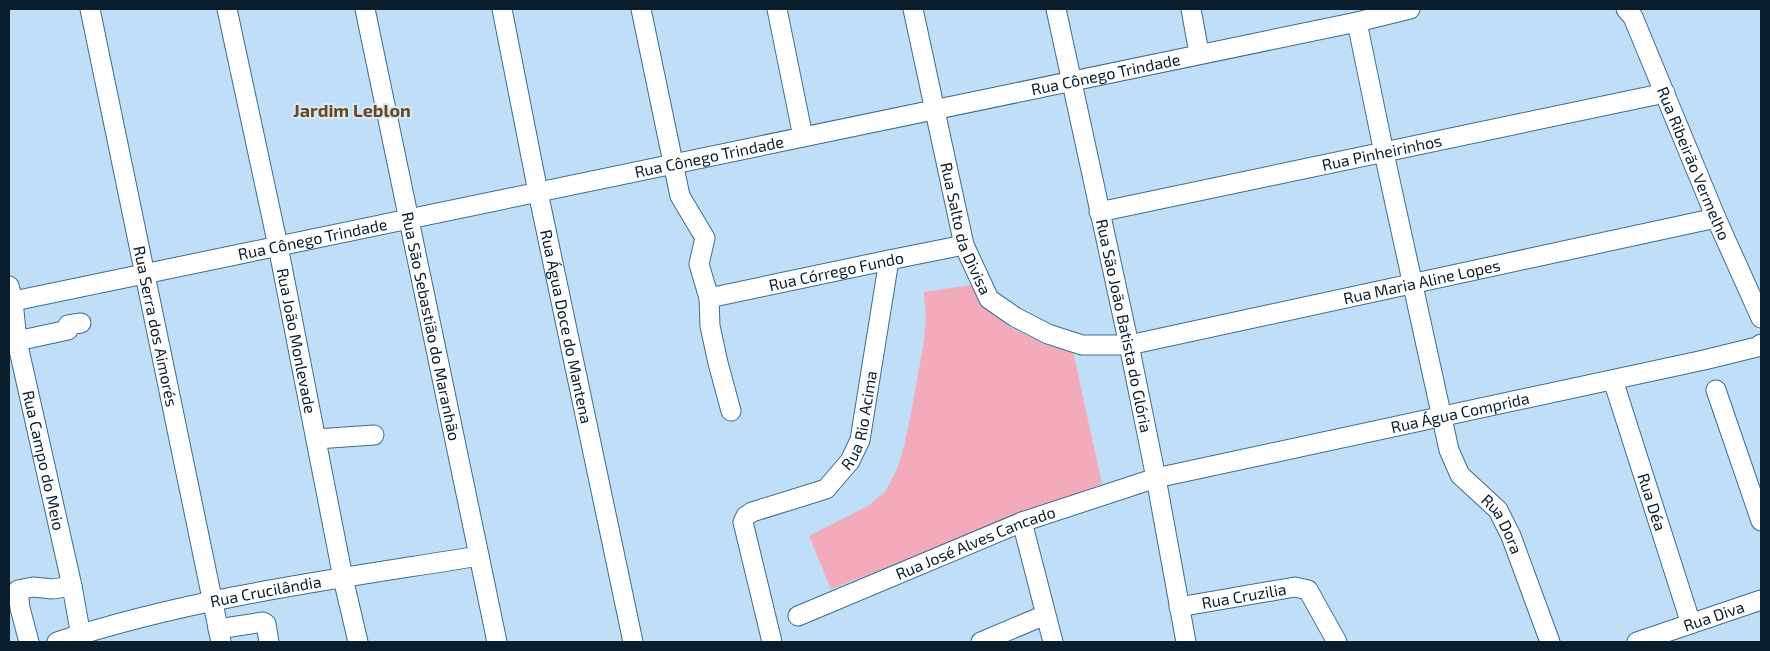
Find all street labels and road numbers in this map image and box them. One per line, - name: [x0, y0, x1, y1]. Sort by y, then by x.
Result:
- street label: Rua Cônego Trindade: [1029, 49, 1182, 98]
- street label: Rua Ribeirão Vermelho: [1654, 84, 1735, 243]
- street label: Rua Pinheirinhos: [1320, 130, 1443, 174]
- street label: Rua Cônego Trindade: [633, 131, 785, 181]
- street label: Rua Salto da Divisa: [937, 160, 996, 297]
- street label: Rua São Sebastião do Maranhão: [399, 210, 465, 442]
- street label: Rua Cônego Trindade: [236, 214, 389, 263]
- street label: Rua São João Batista do Glória: [1093, 217, 1157, 434]
- street label: Rua Água Doce do Mantena: [537, 228, 597, 425]
- street label: Rua Serra dos Aimorés: [130, 244, 182, 408]
- street label: Rua Córrego Fundo: [767, 247, 905, 294]
- street label: Rua Maria Aline Lopes: [1341, 255, 1502, 307]
- street label: Rua João Monlevade: [274, 266, 321, 415]
- street label: Rua Rio Acima: [837, 369, 880, 474]
- street label: Rua Campo do Meio: [19, 388, 69, 532]
- street label: Rua Água Comprida: [1389, 388, 1531, 436]
- street label: Rua Déa: [1634, 471, 1671, 533]
- street label: Rua Dora: [1478, 490, 1527, 556]
- street label: Rua José Alves Cancado: [892, 502, 1058, 583]
- street label: Rua Crucilândia: [208, 571, 323, 610]
- street label: Rua Cruzilia: [1200, 579, 1288, 612]
- street label: Rua Diva: [1681, 596, 1747, 635]

